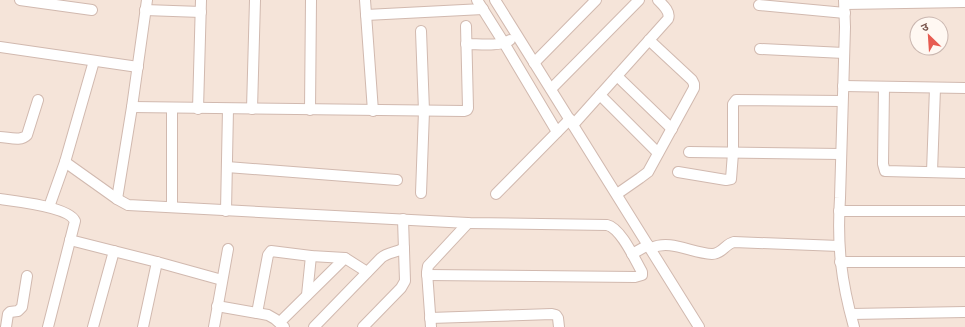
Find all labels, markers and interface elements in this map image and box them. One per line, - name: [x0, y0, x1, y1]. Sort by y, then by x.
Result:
- north arrow: [909, 16, 949, 56]
- text: उ: [919, 19, 932, 36]

